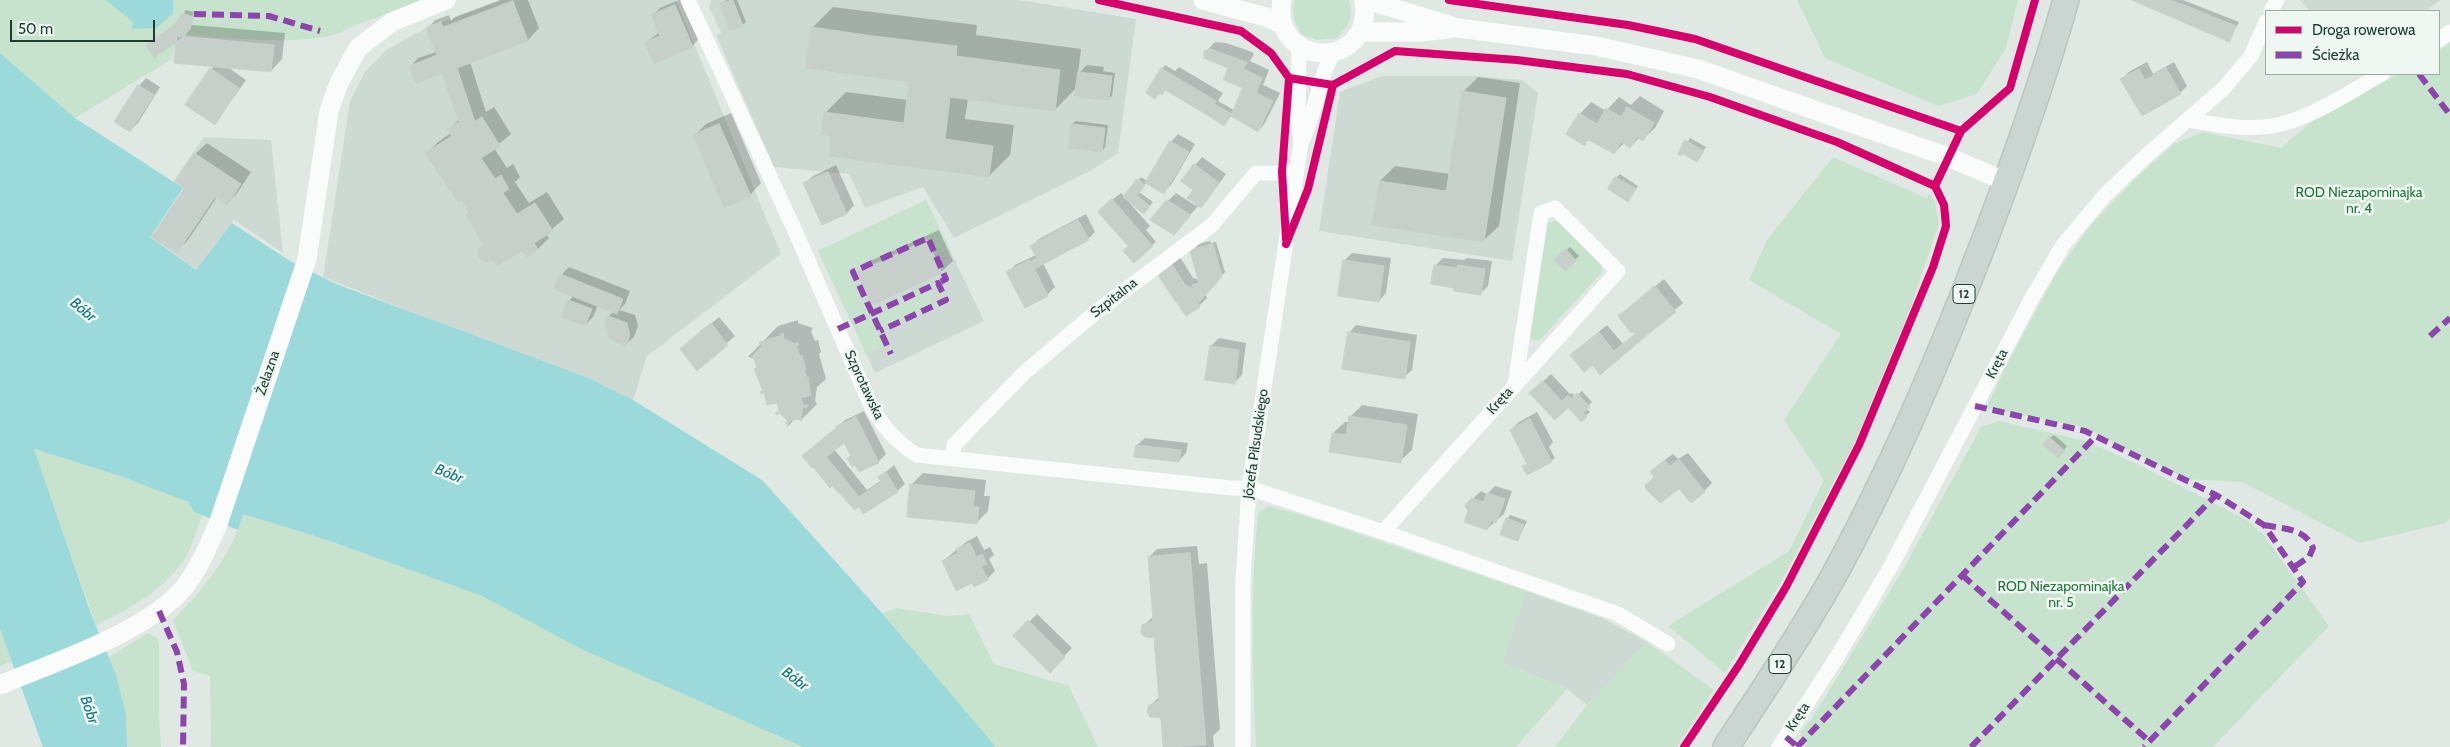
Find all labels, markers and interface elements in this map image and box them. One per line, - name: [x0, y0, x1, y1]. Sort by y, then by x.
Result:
- scale bar: [12, 10, 158, 42]
- legend: [2265, 10, 2440, 75]
- text: 50 m: [18, 20, 53, 38]
- text: Droga rowerowa: [2312, 21, 2416, 39]
- text: Ścieżka: [2312, 46, 2359, 64]
- park label: ROD Niezapominajka nr. 4: [2296, 185, 2422, 218]
- street label: Szpitalna: [1087, 275, 1141, 321]
- road number: 12: [1953, 284, 1975, 304]
- water label: Bóbr: [66, 294, 100, 326]
- street label: Kręta: [1982, 346, 2012, 382]
- street label: Szprotawska: [841, 348, 887, 422]
- street label: Żelazna: [253, 349, 283, 397]
- street label: Kręta: [1483, 384, 1517, 418]
- street label: Józefa Piłsudskiego: [1240, 388, 1272, 500]
- water label: Bóbr: [432, 460, 466, 488]
- park label: ROD Niezapominajka nr. 5: [1998, 579, 2124, 612]
- road number: 12: [1769, 654, 1791, 674]
- water label: Bóbr: [778, 663, 812, 695]
- water label: Bóbr: [76, 694, 102, 726]
- street label: Kręta: [1783, 699, 1813, 735]

